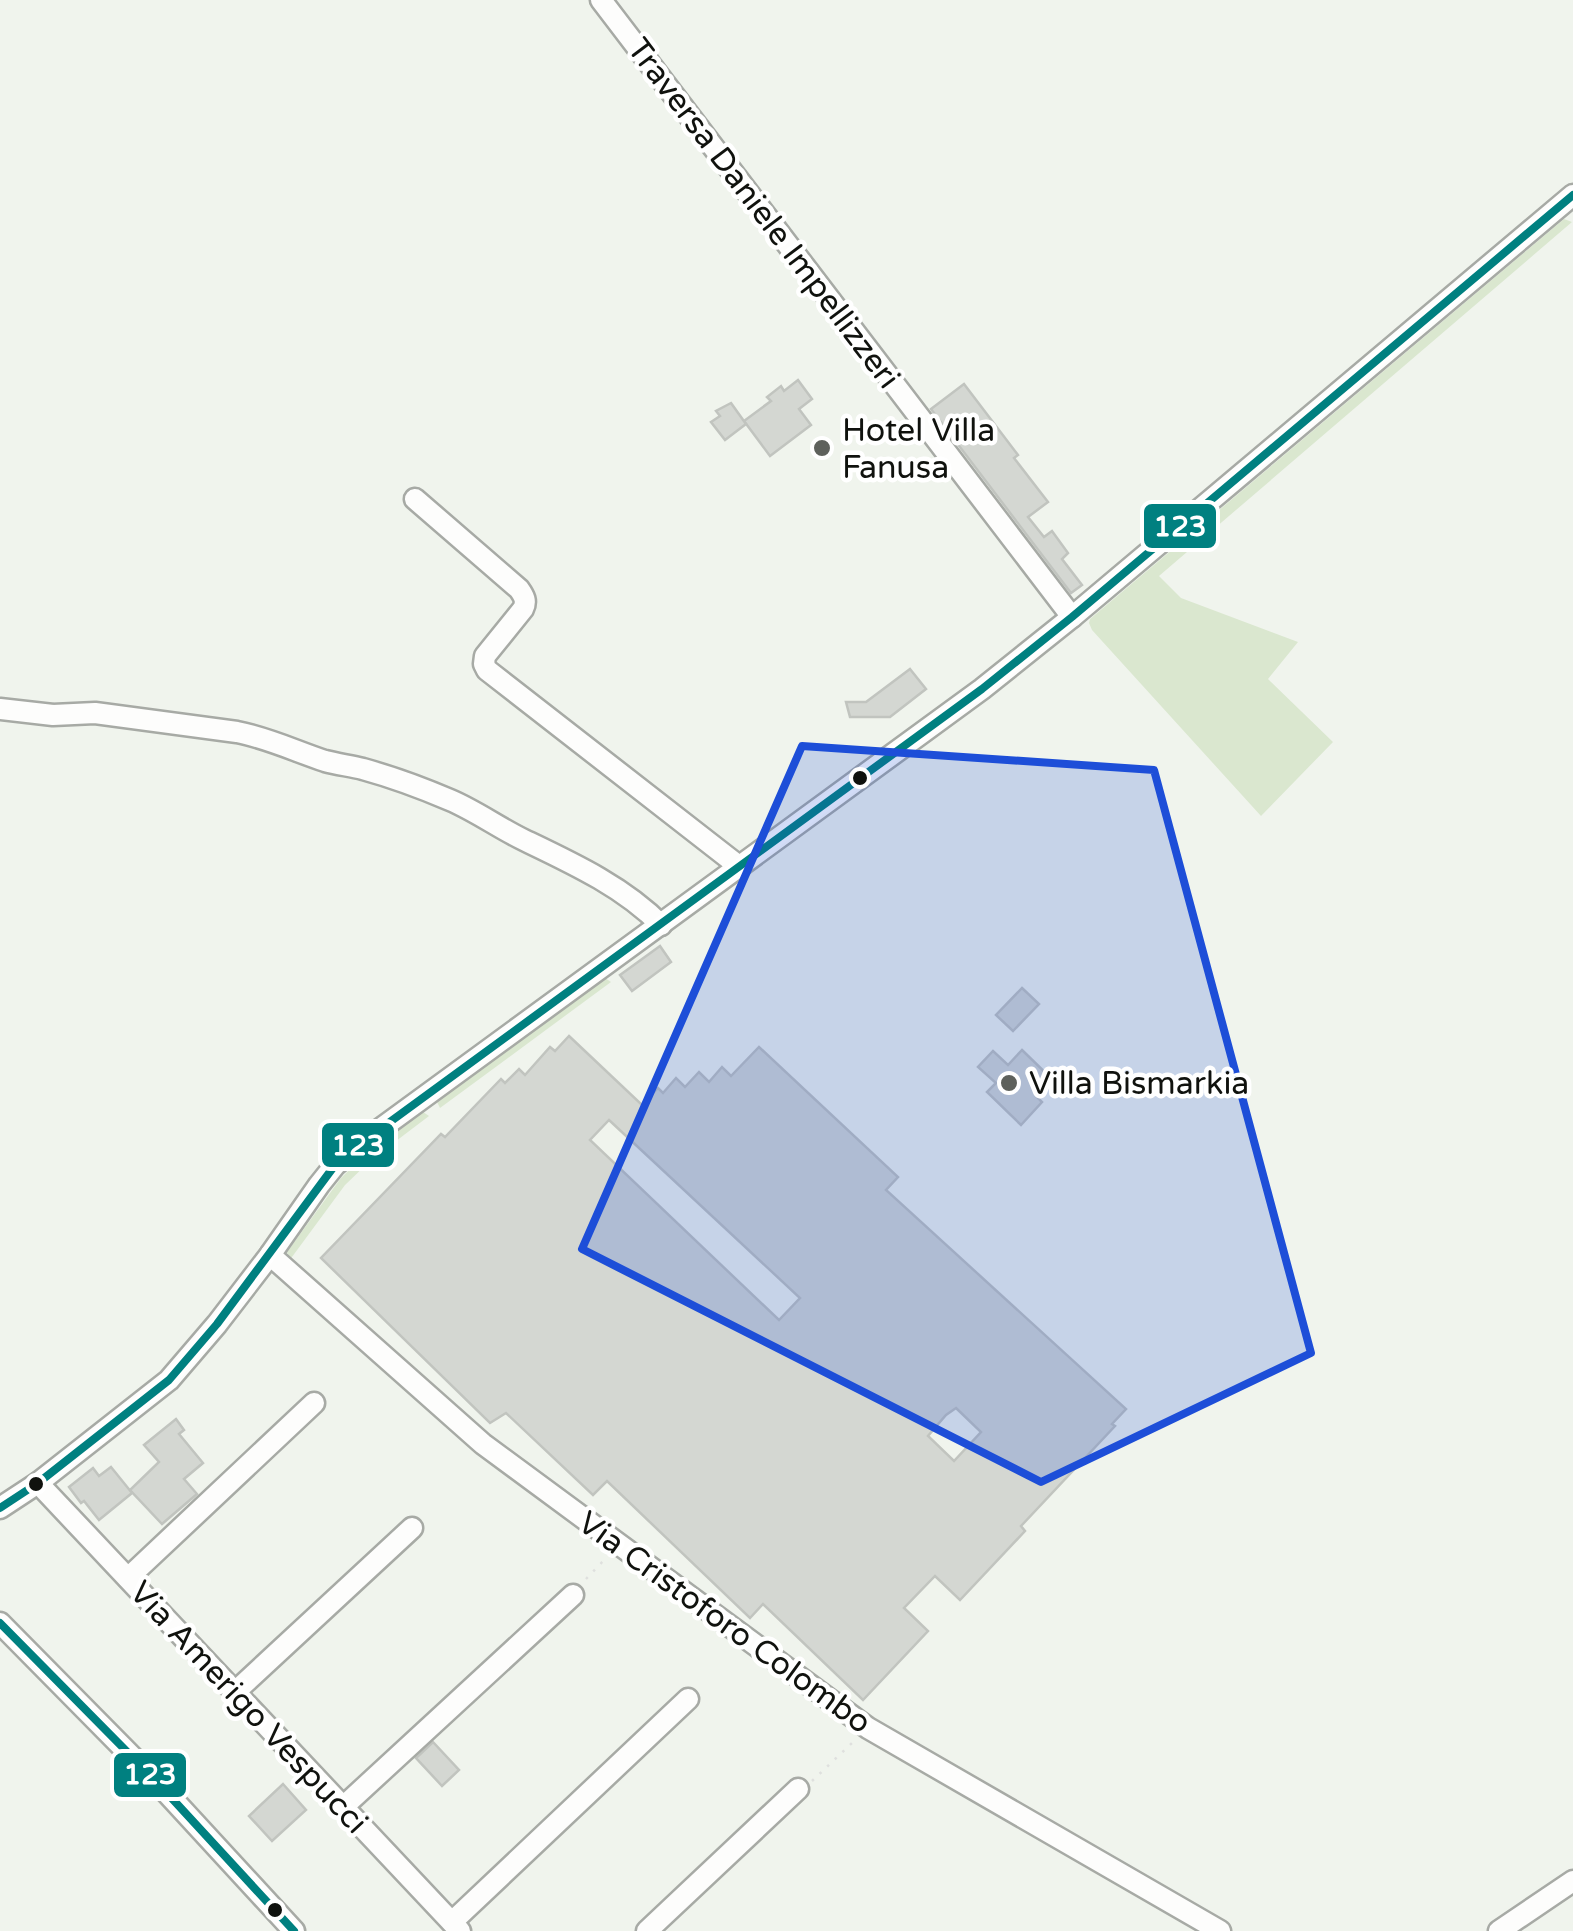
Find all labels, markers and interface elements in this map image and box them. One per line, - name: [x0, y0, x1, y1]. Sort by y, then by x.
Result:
- street label: Traversa Daniele Impellizzeri: [619, 31, 907, 396]
- place label: Hotel Villa Fanusa: [842, 412, 995, 487]
- marker: Hotel Villa Fanusa: [811, 437, 833, 459]
- line badge: 123: [1142, 502, 1218, 550]
- text: 123: [1154, 510, 1206, 544]
- unlabelled marker: [850, 768, 870, 788]
- place label: Villa Bismarkia: [1029, 1065, 1249, 1103]
- marker: Villa Bismarkia: [998, 1072, 1020, 1094]
- line badge: 123: [320, 1121, 396, 1169]
- text: 123: [332, 1129, 384, 1163]
- unlabelled marker: [26, 1474, 46, 1494]
- street label: Via Cristoforo Colombo: [571, 1504, 878, 1742]
- street label: Via Amerigo Vespucci: [121, 1574, 375, 1842]
- line badge: 123: [112, 1751, 188, 1799]
- text: 123: [124, 1758, 176, 1792]
- unlabelled marker: [265, 1900, 285, 1920]

